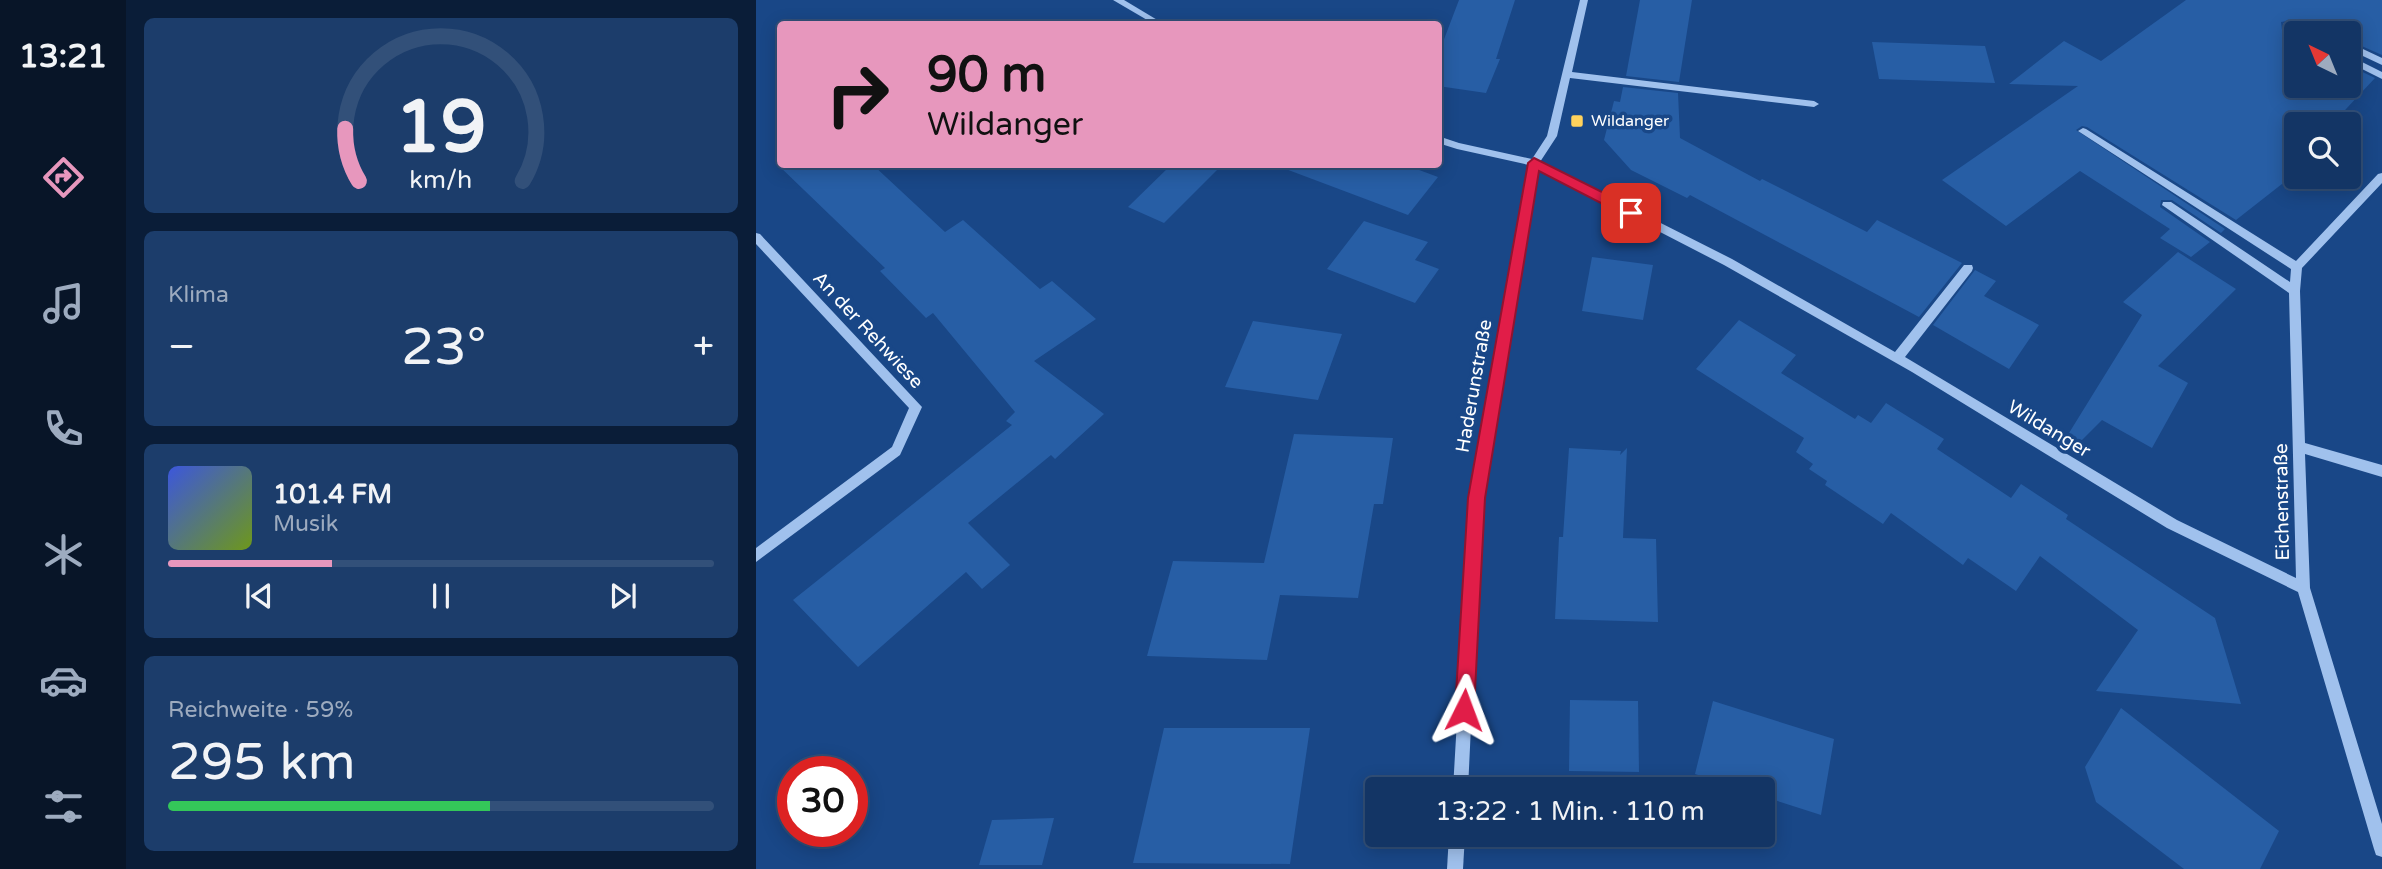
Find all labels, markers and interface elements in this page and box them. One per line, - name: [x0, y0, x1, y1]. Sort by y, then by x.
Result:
- north arrow: [2284, 21, 2361, 98]
- map controls: [2284, 21, 2361, 189]
- text: 13:21: [19, 38, 107, 76]
- text: 90 m: [927, 46, 1046, 105]
- icon: right: [812, 49, 903, 140]
- text: 19: [395, 85, 487, 173]
- text: Wildanger: [927, 106, 1083, 144]
- place label: Wildanger: [1591, 111, 1670, 131]
- button: search: [2284, 112, 2361, 189]
- marker: Wildanger: [1569, 113, 1585, 129]
- icon: directions: [39, 153, 88, 202]
- text: km/h: [410, 165, 472, 195]
- pin: [1601, 183, 1661, 243]
- icon: arrive: [1612, 194, 1650, 232]
- street label: An der Rehwiese: [808, 267, 928, 393]
- icon: music: [39, 279, 88, 328]
- text: Klima: [168, 281, 229, 309]
- text: 23°: [401, 316, 486, 379]
- street label: Haderunstraße: [1451, 318, 1497, 454]
- text: −: [168, 324, 195, 370]
- text: +: [693, 324, 714, 370]
- street label: Wildanger: [2004, 396, 2095, 463]
- icon: phone: [39, 404, 88, 453]
- street label: Eichenstraße: [2270, 443, 2294, 561]
- text: 101.4 FM: [273, 479, 392, 510]
- text: Musik: [273, 510, 338, 538]
- icon: climate: [39, 530, 88, 579]
- icon: previous: [240, 577, 278, 615]
- icon: pause: [422, 577, 460, 615]
- icon: next: [604, 577, 642, 615]
- icon: car: [39, 656, 88, 705]
- position arrow: [1427, 673, 1501, 747]
- text: Reichweite · 59%: [168, 696, 353, 724]
- text: 295 km: [168, 731, 356, 794]
- speed limit sign: 30: [777, 756, 868, 847]
- icon: filters: [39, 782, 88, 831]
- text: 13:22 · 1 Min. · 110 m: [1435, 796, 1705, 827]

